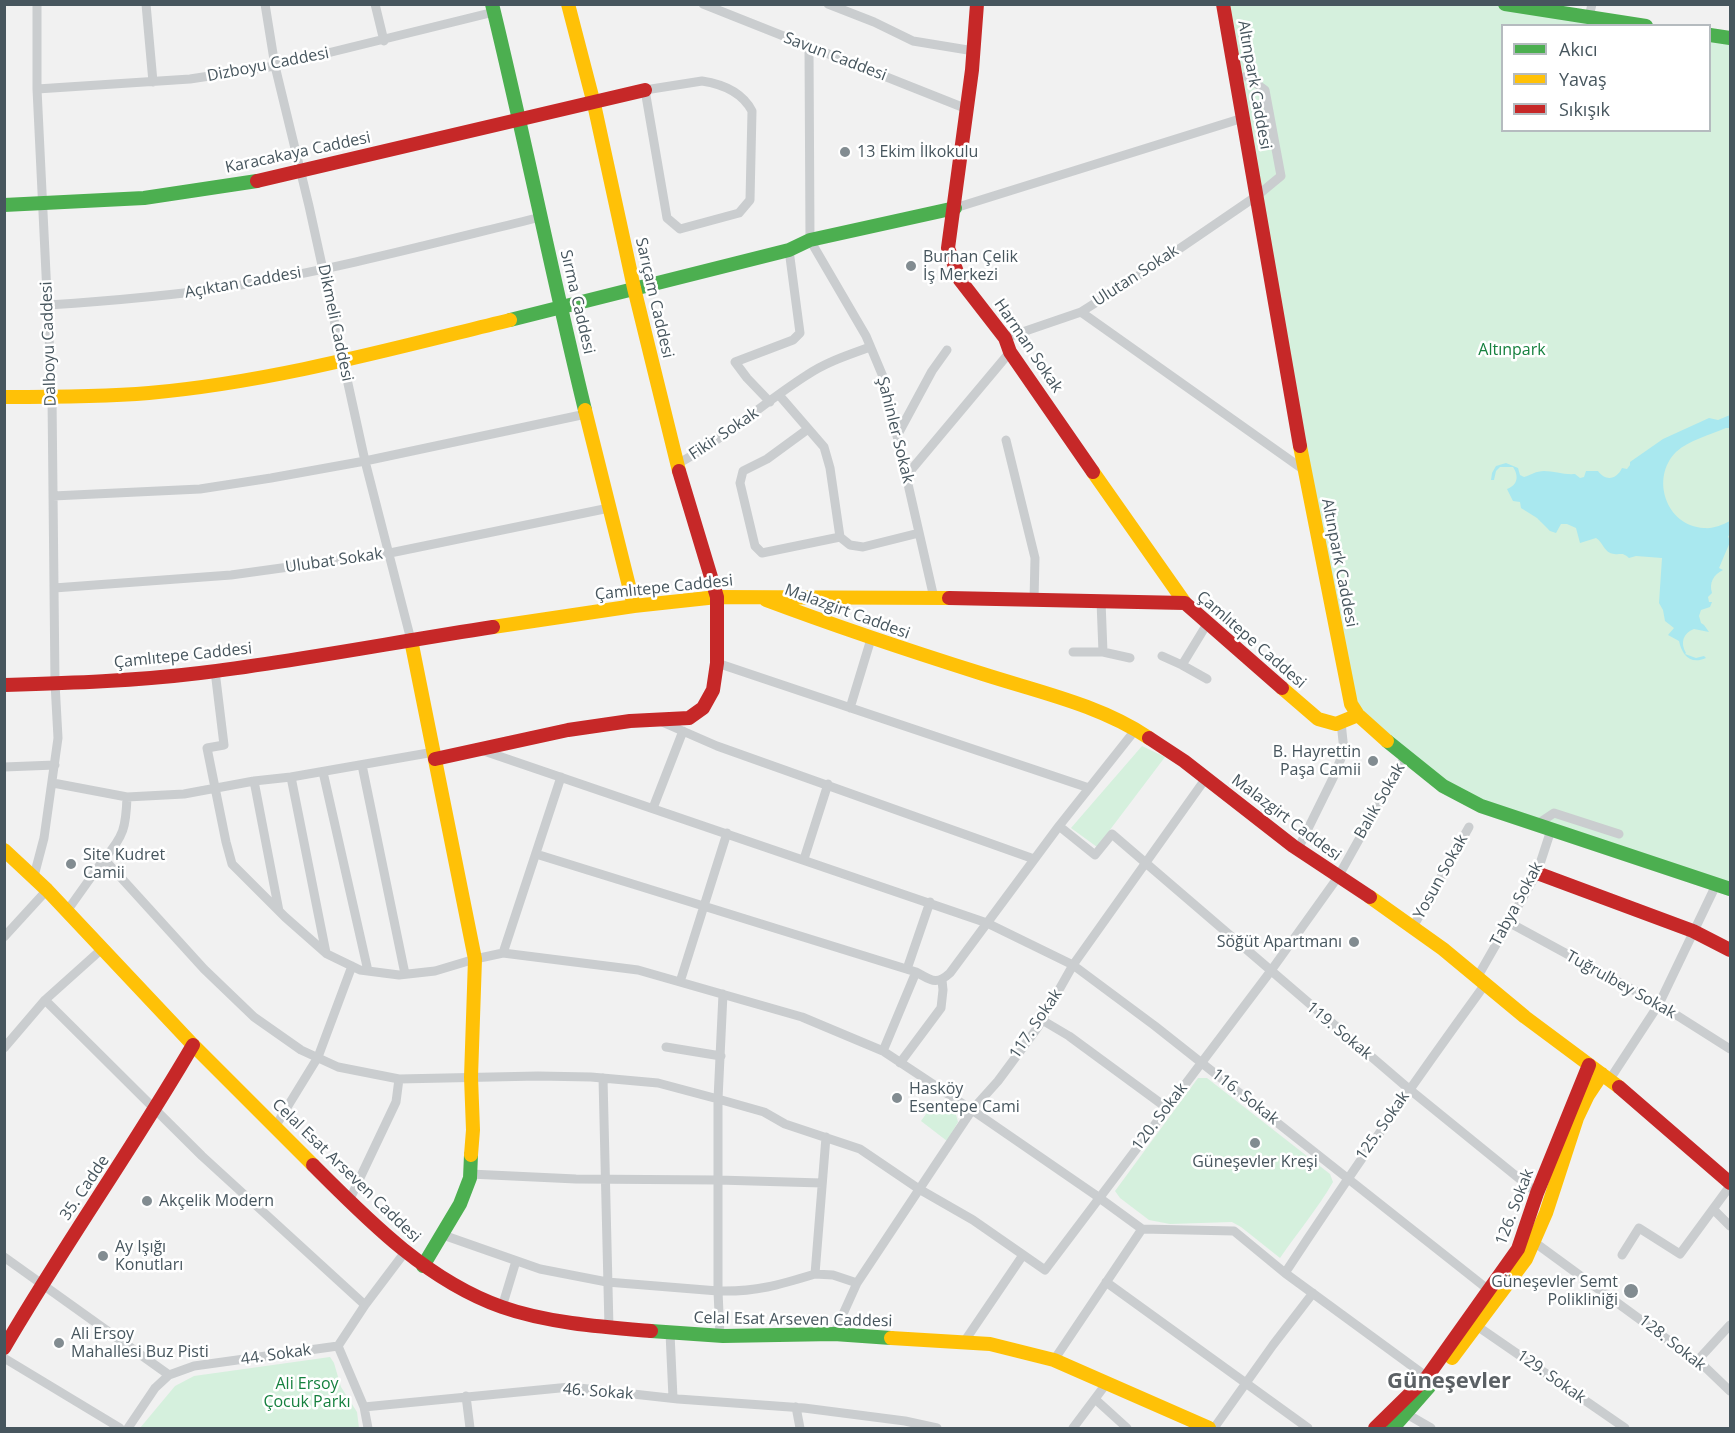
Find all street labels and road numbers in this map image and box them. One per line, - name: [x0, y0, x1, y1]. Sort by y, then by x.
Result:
- street label: Altınpark Caddesi: [1233, 19, 1275, 151]
- street label: Savun Caddesi: [781, 29, 889, 85]
- street label: Dizboyu Caddesi: [205, 44, 331, 86]
- street label: Karacakaya Caddesi: [224, 128, 372, 178]
- street label: Sarıçam Caddesi: [631, 236, 677, 360]
- street label: Ulutan Sokak: [1090, 241, 1182, 311]
- street label: Sırma Caddesi: [556, 248, 598, 356]
- street label: Açıktan Caddesi: [183, 263, 303, 303]
- street label: Dikmeli Caddesi: [313, 263, 357, 383]
- street label: Dalboyu Caddesi: [37, 281, 61, 407]
- street label: Harman Sokak: [990, 295, 1066, 397]
- street label: Şahinler Sokak: [872, 375, 918, 485]
- street label: Fikir Sokak: [686, 404, 762, 464]
- street label: Altınpark Caddesi: [1317, 497, 1361, 629]
- street label: Ulubat Sokak: [284, 545, 384, 577]
- street label: Çamlıtepe Caddesi: [594, 571, 734, 605]
- street label: Malazgirt Caddesi: [782, 580, 912, 644]
- street label: Çamlıtepe Caddesi: [1192, 587, 1310, 693]
- street label: Çamlıtepe Caddesi: [113, 639, 253, 673]
- street label: Balık Sokak: [1351, 760, 1409, 842]
- street label: Malazgirt Caddesi: [1228, 771, 1344, 865]
- street label: Yosun Sokak: [1410, 831, 1472, 923]
- street label: Tabya Sokak: [1487, 859, 1547, 949]
- street label: Tuğrulbey Sokak: [1563, 947, 1679, 1023]
- street label: 117. Sokak: [1006, 986, 1066, 1062]
- street label: 119. Sokak: [1302, 998, 1376, 1064]
- street label: 116. Sokak: [1208, 1065, 1282, 1129]
- street label: 120. Sokak: [1128, 1079, 1192, 1155]
- street label: 125. Sokak: [1352, 1088, 1414, 1164]
- street label: Celal Esat Arseven Caddesi: [268, 1095, 424, 1247]
- street label: 35. Cadde: [56, 1152, 114, 1224]
- street label: 126. Sokak: [1492, 1166, 1538, 1248]
- street label: Celal Esat Arseven Caddesi: [693, 1309, 893, 1331]
- street label: 128. Sokak: [1635, 1311, 1709, 1375]
- street label: 44. Sokak: [240, 1341, 312, 1369]
- street label: 129. Sokak: [1513, 1346, 1589, 1408]
- street label: 46. Sokak: [562, 1380, 634, 1404]

